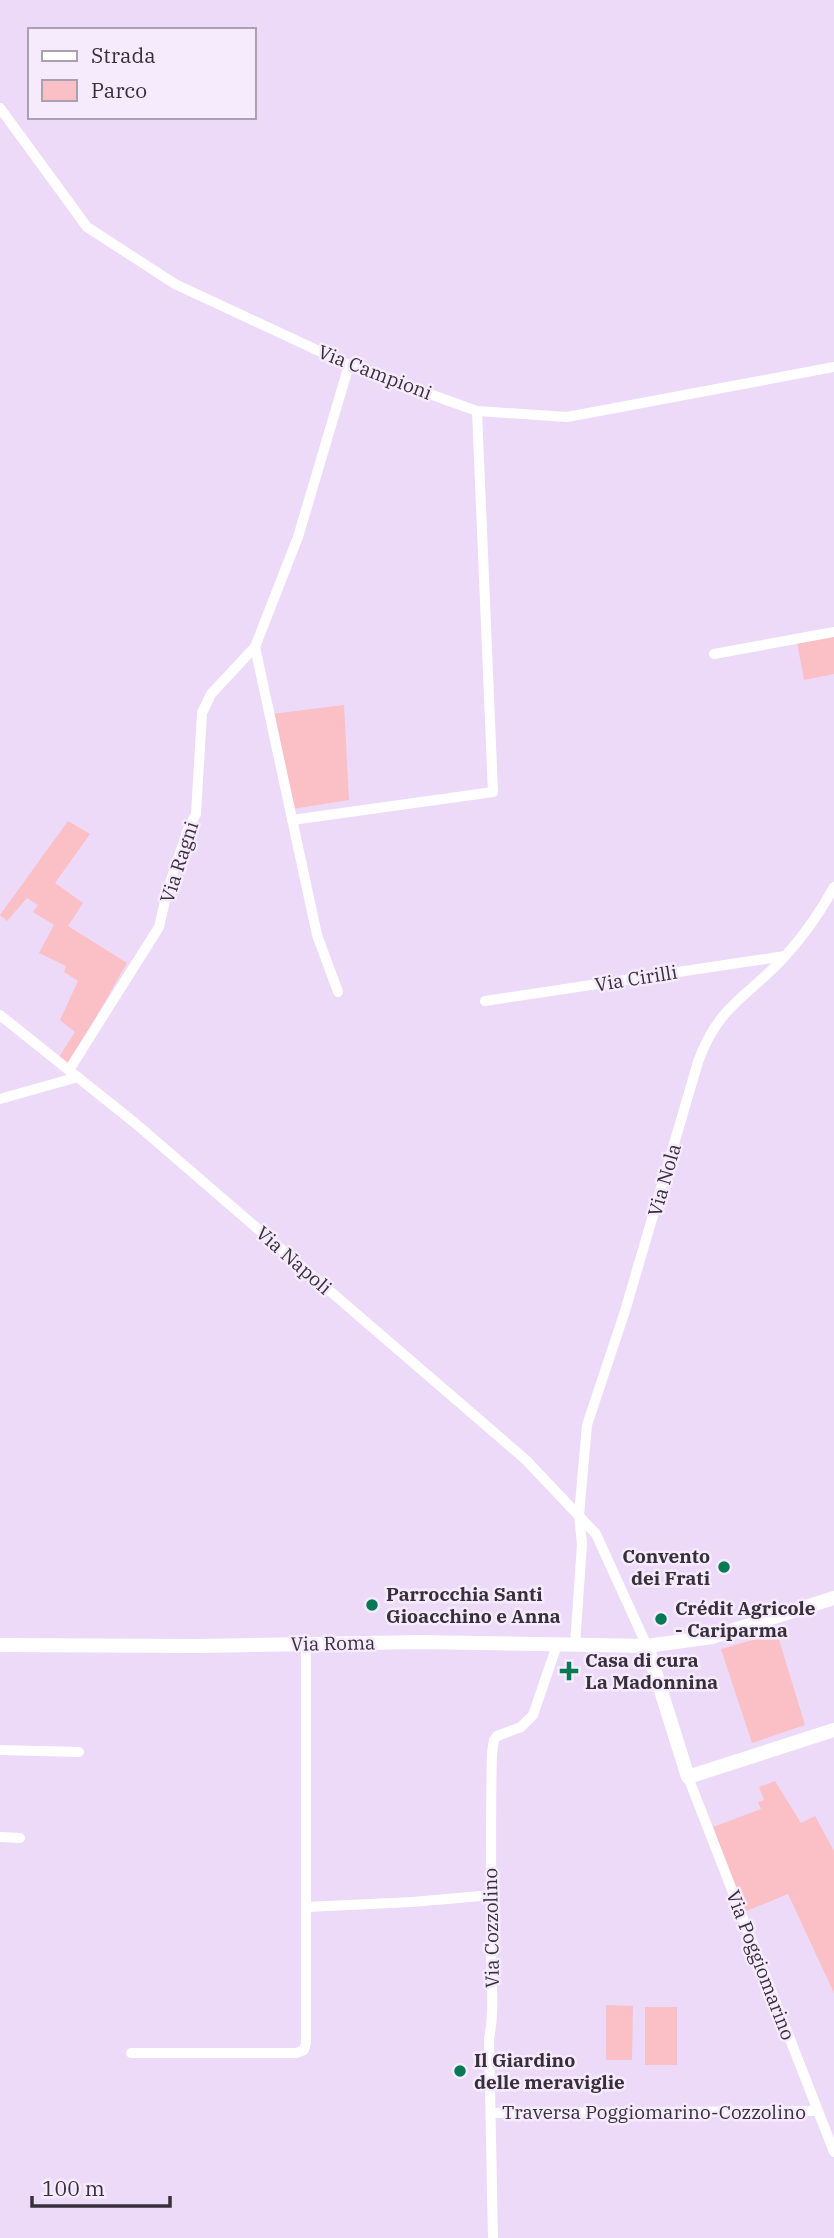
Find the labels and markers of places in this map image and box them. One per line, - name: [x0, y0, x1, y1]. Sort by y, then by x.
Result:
- place label: Convento dei Frati: [622, 1544, 710, 1590]
- marker: Convento dei Frati: [716, 1559, 732, 1575]
- place label: Parrocchia Santi Gioacchino e Anna: [386, 1582, 561, 1628]
- place label: Crédit Agricole - Cariparma: [675, 1596, 816, 1642]
- marker: Parrocchia Santi Gioacchino e Anna: [364, 1597, 380, 1613]
- marker: Crédit Agricole - Cariparma: [653, 1611, 669, 1627]
- place label: Casa di cura La Madonnina: [585, 1648, 718, 1694]
- marker: Casa di cura La Madonnina: [559, 1661, 579, 1681]
- place label: Il Giardino delle meraviglie: [474, 2048, 625, 2094]
- marker: Il Giardino delle meraviglie: [452, 2063, 468, 2079]

